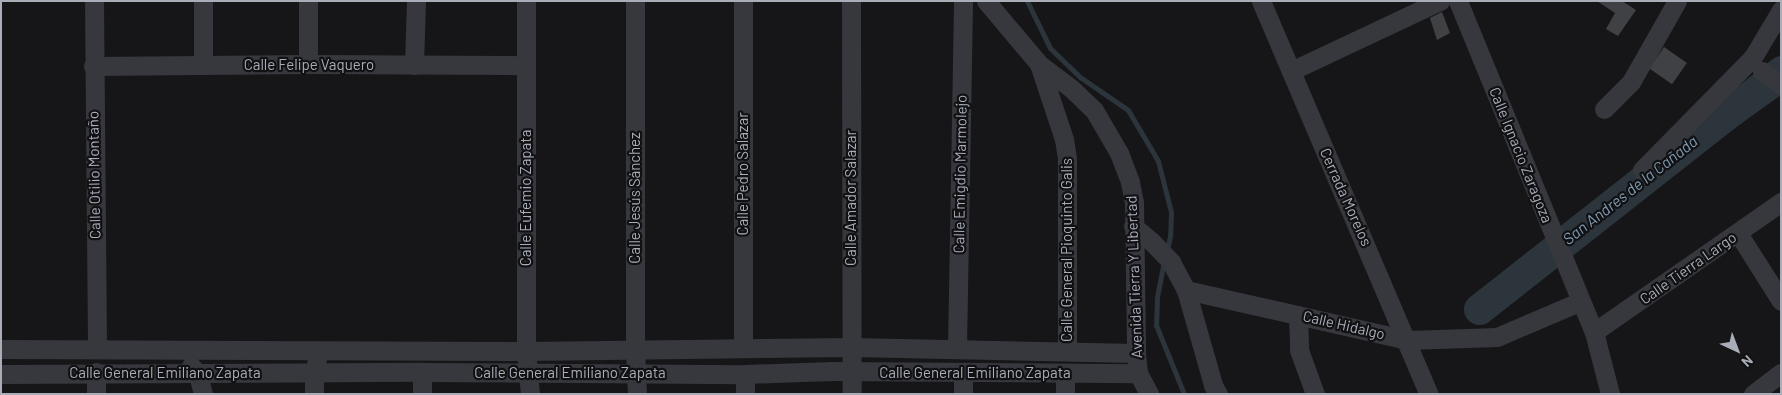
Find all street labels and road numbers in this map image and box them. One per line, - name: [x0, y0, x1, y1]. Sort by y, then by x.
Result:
- street label: Calle Felipe Vaquero: [244, 56, 374, 74]
- street label: Calle Ignacio Zaragoza: [1486, 85, 1556, 225]
- street label: Calle Emigdio Marmolejo: [950, 95, 970, 253]
- street label: Calle Otilio Montaño: [84, 111, 104, 239]
- street label: Calle Pedro Salazar: [734, 112, 752, 236]
- street label: Calle Eufemio Zapata: [517, 130, 535, 266]
- street label: Calle Amador Salazar: [842, 130, 860, 266]
- street label: Calle Jesús Sánchez: [626, 132, 644, 264]
- street label: Cerrada Morelos: [1316, 145, 1376, 249]
- street label: Calle General Pioquinto Galis: [1058, 158, 1076, 342]
- street label: Avenida Tierra Y Libertad: [1122, 195, 1146, 359]
- street label: Calle Tierra Largo: [1636, 228, 1740, 308]
- street label: Calle Hidalgo: [1301, 307, 1387, 343]
- street label: Calle General Emiliano Zapata: [69, 364, 261, 382]
- street label: Calle General Emiliano Zapata: [474, 364, 666, 382]
- street label: Calle General Emiliano Zapata: [879, 364, 1071, 382]

